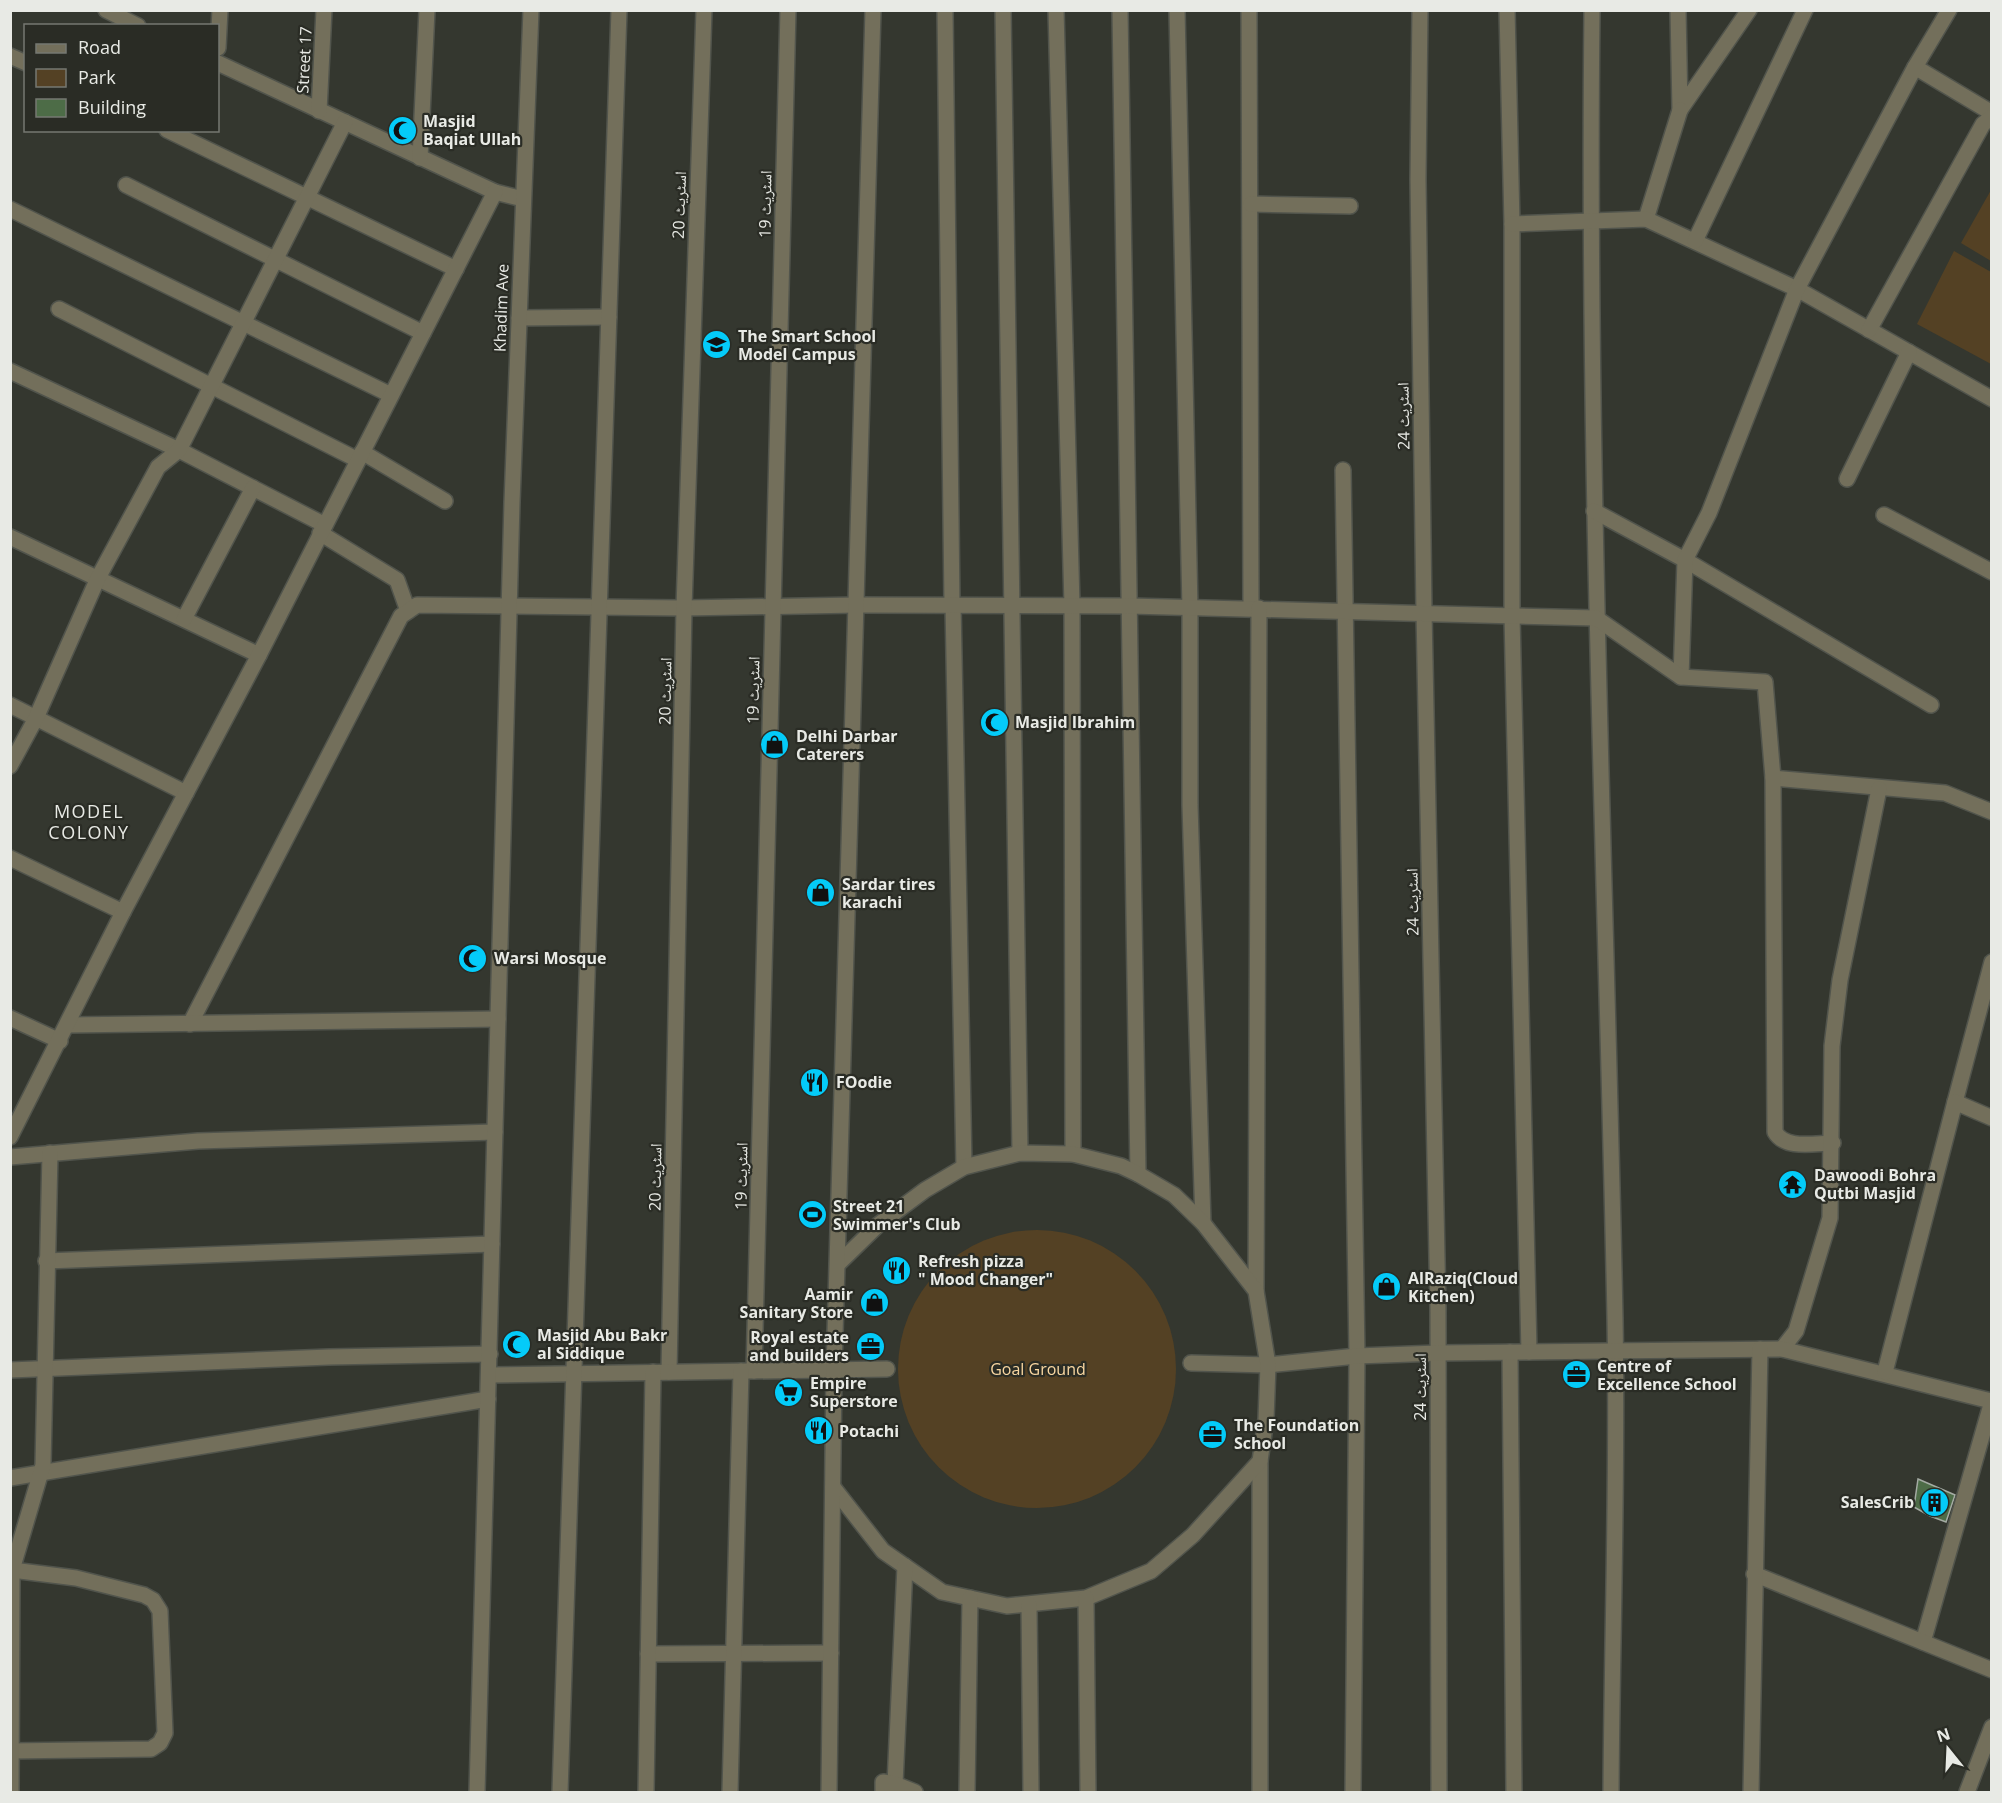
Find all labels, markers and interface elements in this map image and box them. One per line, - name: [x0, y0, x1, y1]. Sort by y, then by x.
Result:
- legend: [24, 24, 219, 132]
- street label: Street 17: [291, 26, 317, 94]
- text: Road: [78, 35, 121, 59]
- text: Park: [78, 65, 116, 89]
- text: Building: [78, 95, 146, 119]
- place label: Masjid Baqiat Ullah: [423, 110, 521, 150]
- mosque icon: Masjid Baqiat Ullah: [386, 114, 418, 146]
- street label: اسٹریٹ 19: [753, 170, 777, 238]
- street label: اسٹریٹ 20: [667, 171, 691, 239]
- street label: Khadim Ave: [488, 263, 514, 353]
- place label: The Smart School Model Campus: [738, 325, 876, 365]
- school or university icon: The Smart School Model Campus: [701, 329, 733, 361]
- street label: اسٹریٹ 24: [1391, 382, 1415, 450]
- street label: اسٹریٹ 19: [741, 656, 765, 724]
- street label: اسٹریٹ 20: [653, 657, 677, 725]
- mosque icon: Masjid Ibrahim: [978, 706, 1010, 738]
- place label: Masjid Ibrahim: [1015, 711, 1135, 733]
- place label: Delhi Darbar Caterers: [796, 725, 898, 765]
- shop icon: Delhi Darbar Caterers: [759, 729, 791, 761]
- district label: MODEL COLONY: [48, 799, 130, 844]
- street label: اسٹریٹ 24: [1400, 868, 1424, 936]
- place label: Sardar tires karachi: [842, 873, 936, 913]
- shop icon: Sardar tires karachi: [805, 877, 837, 909]
- mosque icon: Warsi Mosque: [457, 942, 489, 974]
- place label: Warsi Mosque: [494, 947, 606, 969]
- restaurant icon: FOodie: [799, 1066, 831, 1098]
- place label: FOodie: [836, 1071, 892, 1093]
- street label: اسٹریٹ 19: [729, 1142, 753, 1210]
- street label: اسٹریٹ 20: [643, 1143, 667, 1211]
- place label: Dawoodi Bohra Qutbi Masjid: [1814, 1164, 1936, 1204]
- temple icon: Dawoodi Bohra Qutbi Masjid: [1777, 1168, 1809, 1200]
- place label: Street 21 Swimmer's Club: [833, 1195, 961, 1235]
- sports icon: Street 21 Swimmer's Club: [796, 1199, 828, 1231]
- place label: Refresh pizza " Mood Changer": [918, 1250, 1053, 1290]
- restaurant icon: Refresh pizza " Mood Changer": [881, 1254, 913, 1286]
- place label: AlRaziq(Cloud Kitchen): [1408, 1267, 1518, 1307]
- shop icon: AlRaziq(Cloud Kitchen): [1371, 1271, 1403, 1303]
- place label: Aamir Sanitary Store: [740, 1283, 853, 1323]
- shop icon: Aamir Sanitary Store: [858, 1287, 890, 1319]
- place label: Masjid Abu Bakr al Siddique: [537, 1324, 667, 1364]
- place label: Royal estate and builders: [749, 1326, 849, 1366]
- mosque icon: Masjid Abu Bakr al Siddique: [500, 1328, 532, 1360]
- office icon: Royal estate and builders: [854, 1330, 886, 1362]
- street label: اسٹریٹ 24: [1409, 1353, 1431, 1421]
- place label: Centre of Excellence School: [1597, 1355, 1737, 1395]
- park label: Goal Ground: [990, 1358, 1086, 1380]
- office icon: Centre of Excellence School: [1560, 1359, 1592, 1391]
- place label: Empire Superstore: [810, 1372, 898, 1412]
- supermarket icon: Empire Superstore: [773, 1376, 805, 1408]
- place label: The Foundation School: [1234, 1414, 1359, 1454]
- restaurant icon: Potachi: [802, 1415, 834, 1447]
- office icon: The Foundation School: [1197, 1418, 1229, 1450]
- place label: Potachi: [839, 1420, 899, 1442]
- building icon: SalesCrib: [1919, 1486, 1951, 1518]
- place label: SalesCrib: [1841, 1491, 1914, 1513]
- north arrow: [1918, 1719, 1978, 1779]
- text: N: [1934, 1722, 1953, 1747]

